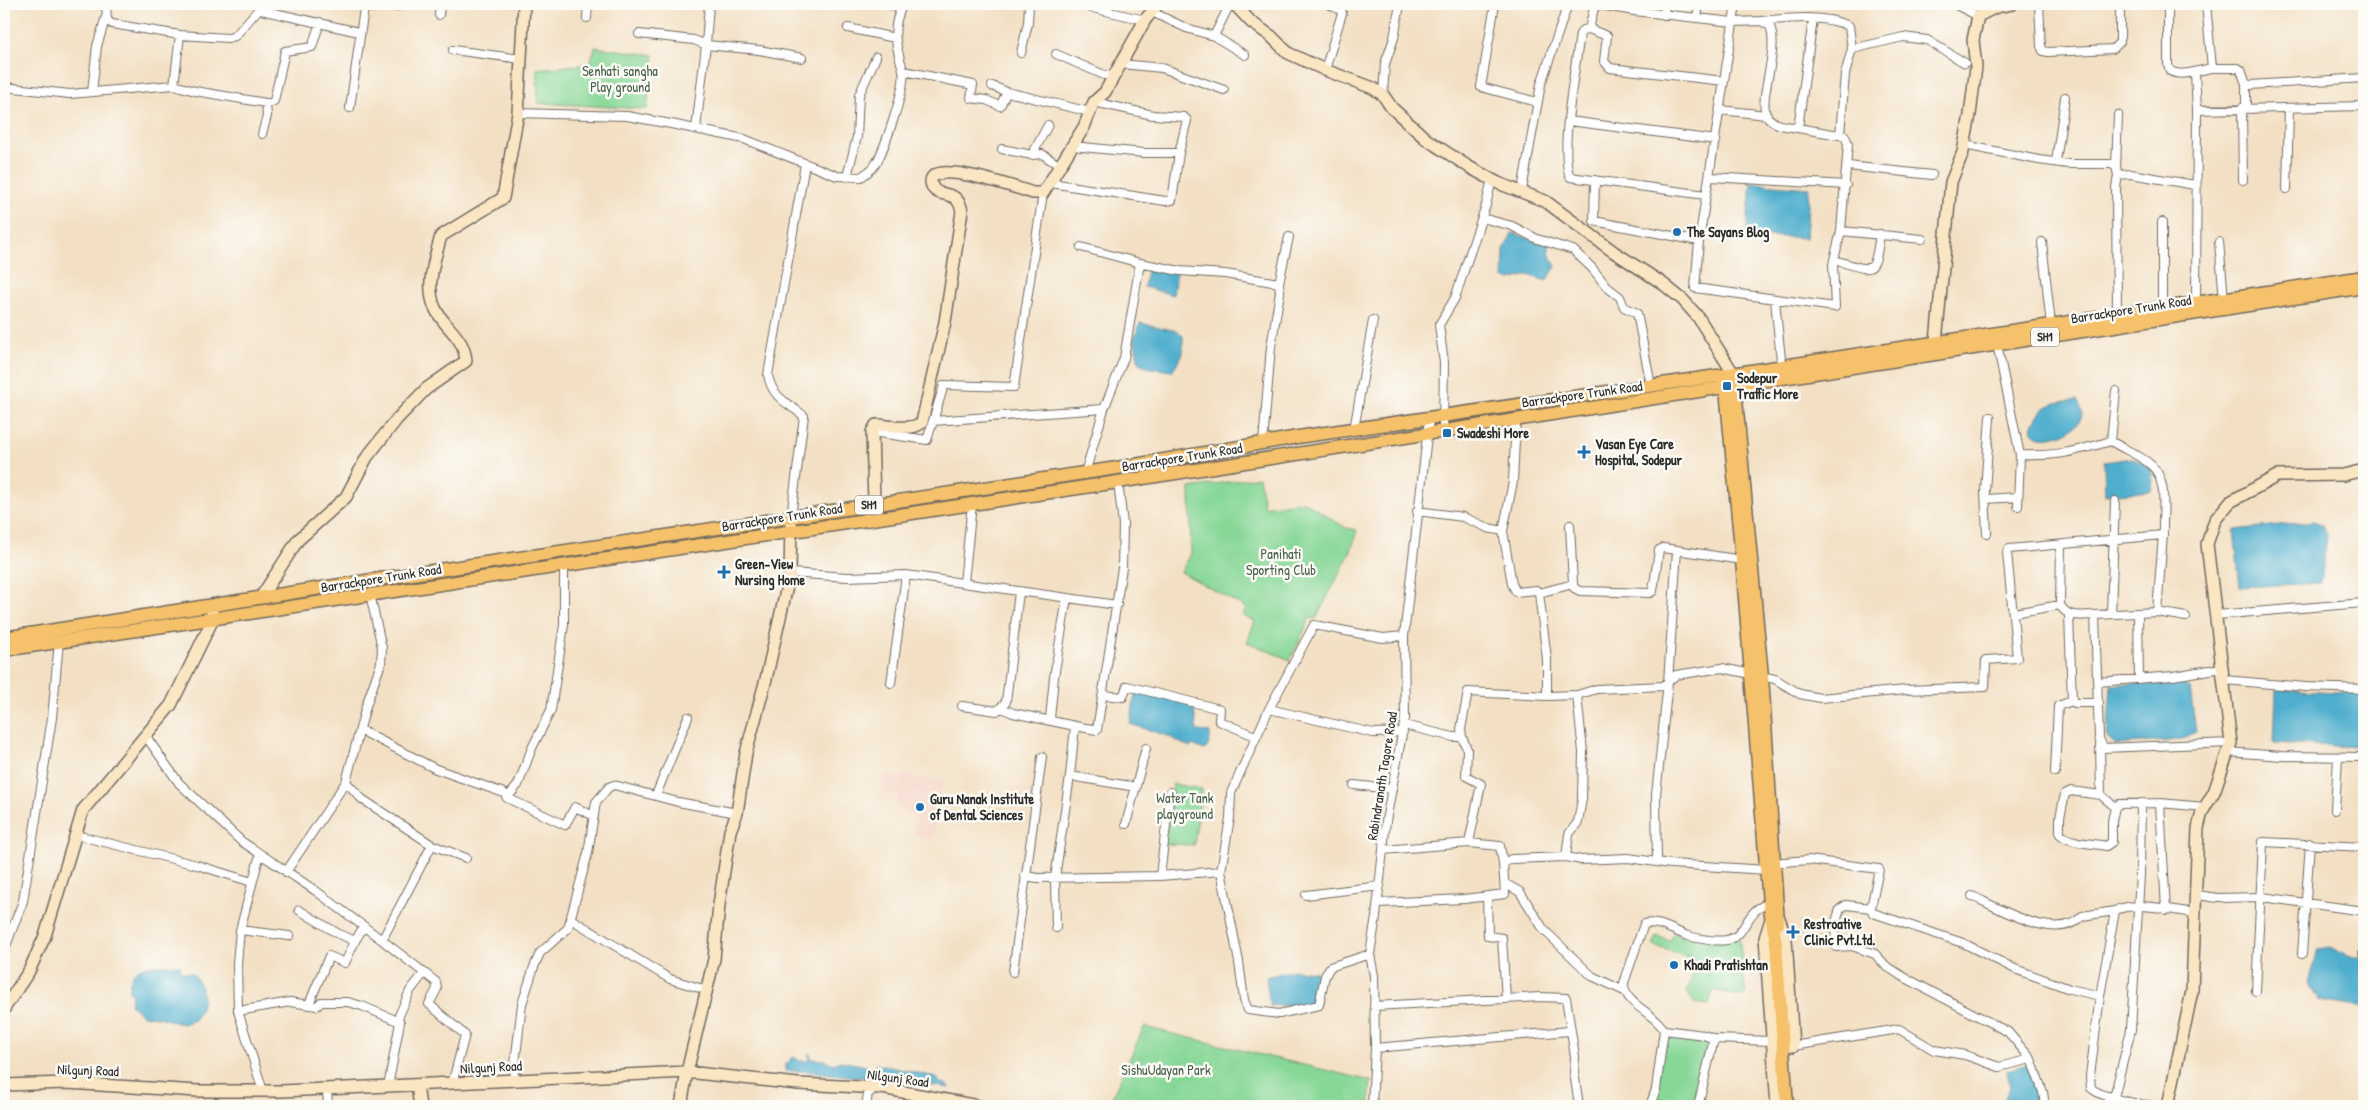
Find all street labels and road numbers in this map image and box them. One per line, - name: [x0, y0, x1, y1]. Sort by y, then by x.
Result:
- street label: Barrackpore Trunk Road: [2069, 290, 2193, 328]
- road number: SH1: [2031, 328, 2059, 347]
- street label: Barrackpore Trunk Road: [1520, 376, 1644, 412]
- street label: Barrackpore Trunk Road: [1120, 438, 1244, 476]
- road number: SH1: [855, 496, 883, 514]
- street label: Barrackpore Trunk Road: [720, 498, 844, 536]
- street label: Barrackpore Trunk Road: [319, 559, 443, 597]
- street label: Rabindranath Tagore Road: [1362, 710, 1402, 842]
- street label: Nilgunj Road: [460, 1055, 523, 1079]
- street label: Nilgunj Road: [57, 1059, 120, 1081]
- street label: Nilgunj Road: [866, 1064, 931, 1092]

